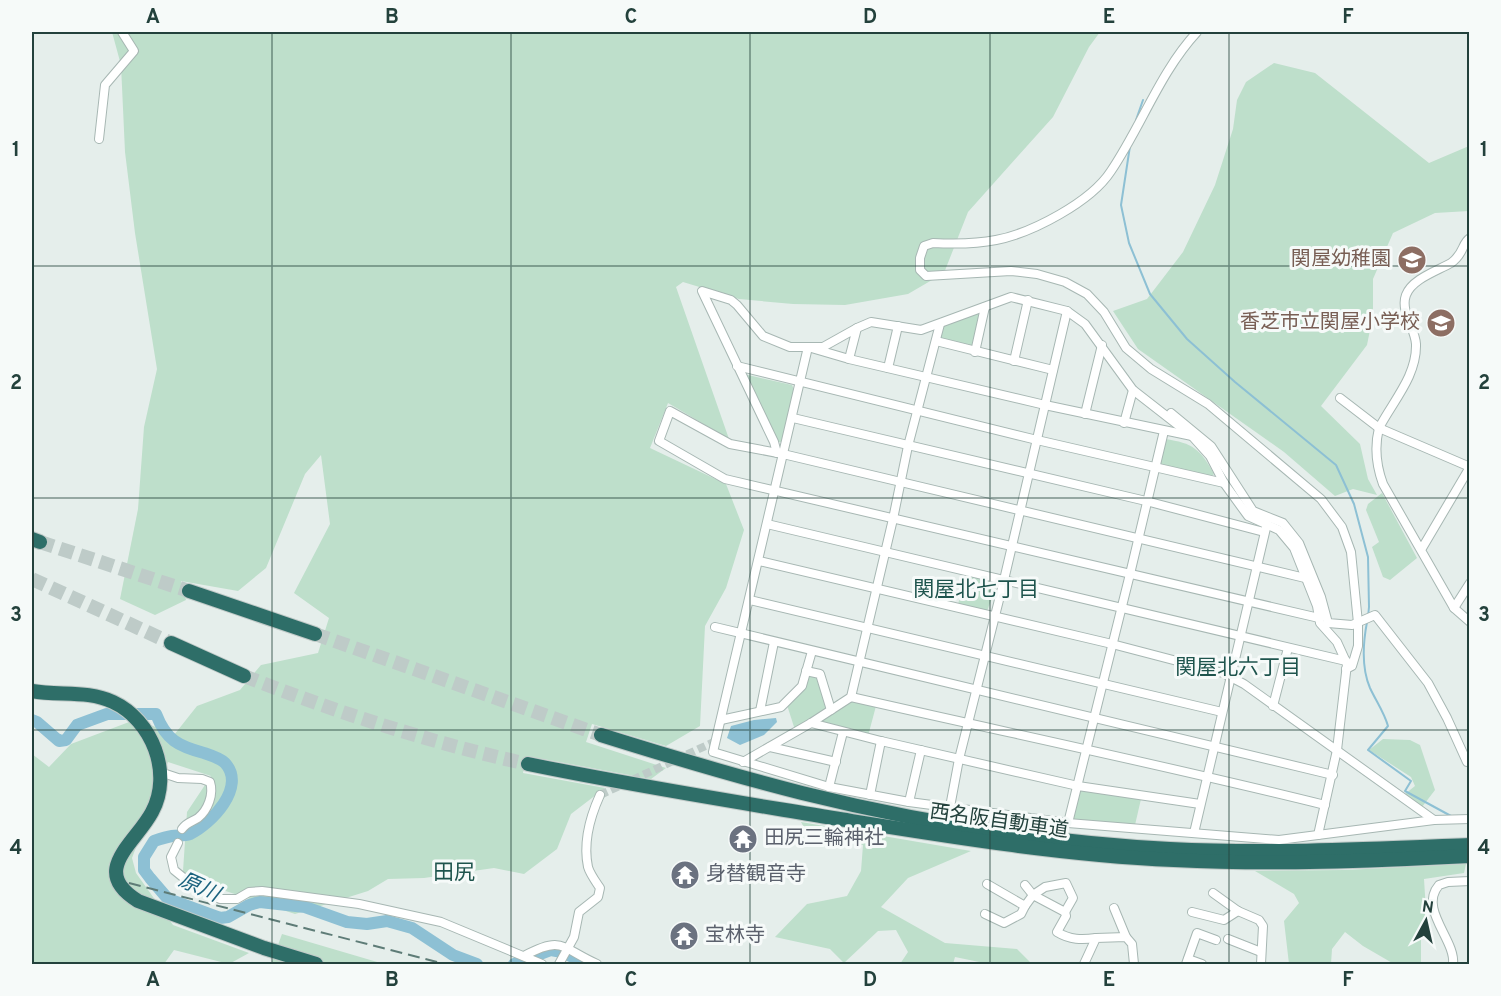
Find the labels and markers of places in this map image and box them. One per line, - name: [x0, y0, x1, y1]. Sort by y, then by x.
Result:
- school or university icon: 関屋幼稚園: [1396, 244, 1428, 276]
- place label: 関屋幼稚園: [1291, 247, 1391, 273]
- school or university icon: 香芝市立関屋小学校: [1425, 307, 1457, 339]
- place label: 香芝市立関屋小学校: [1240, 310, 1420, 336]
- temple icon: 田尻三輪神社: [727, 823, 759, 855]
- place label: 田尻三輪神社: [764, 826, 884, 852]
- temple icon: 身替観音寺: [669, 859, 701, 891]
- place label: 身替観音寺: [706, 862, 806, 888]
- temple icon: 宝林寺: [668, 920, 700, 952]
- place label: 宝林寺: [705, 923, 765, 949]

